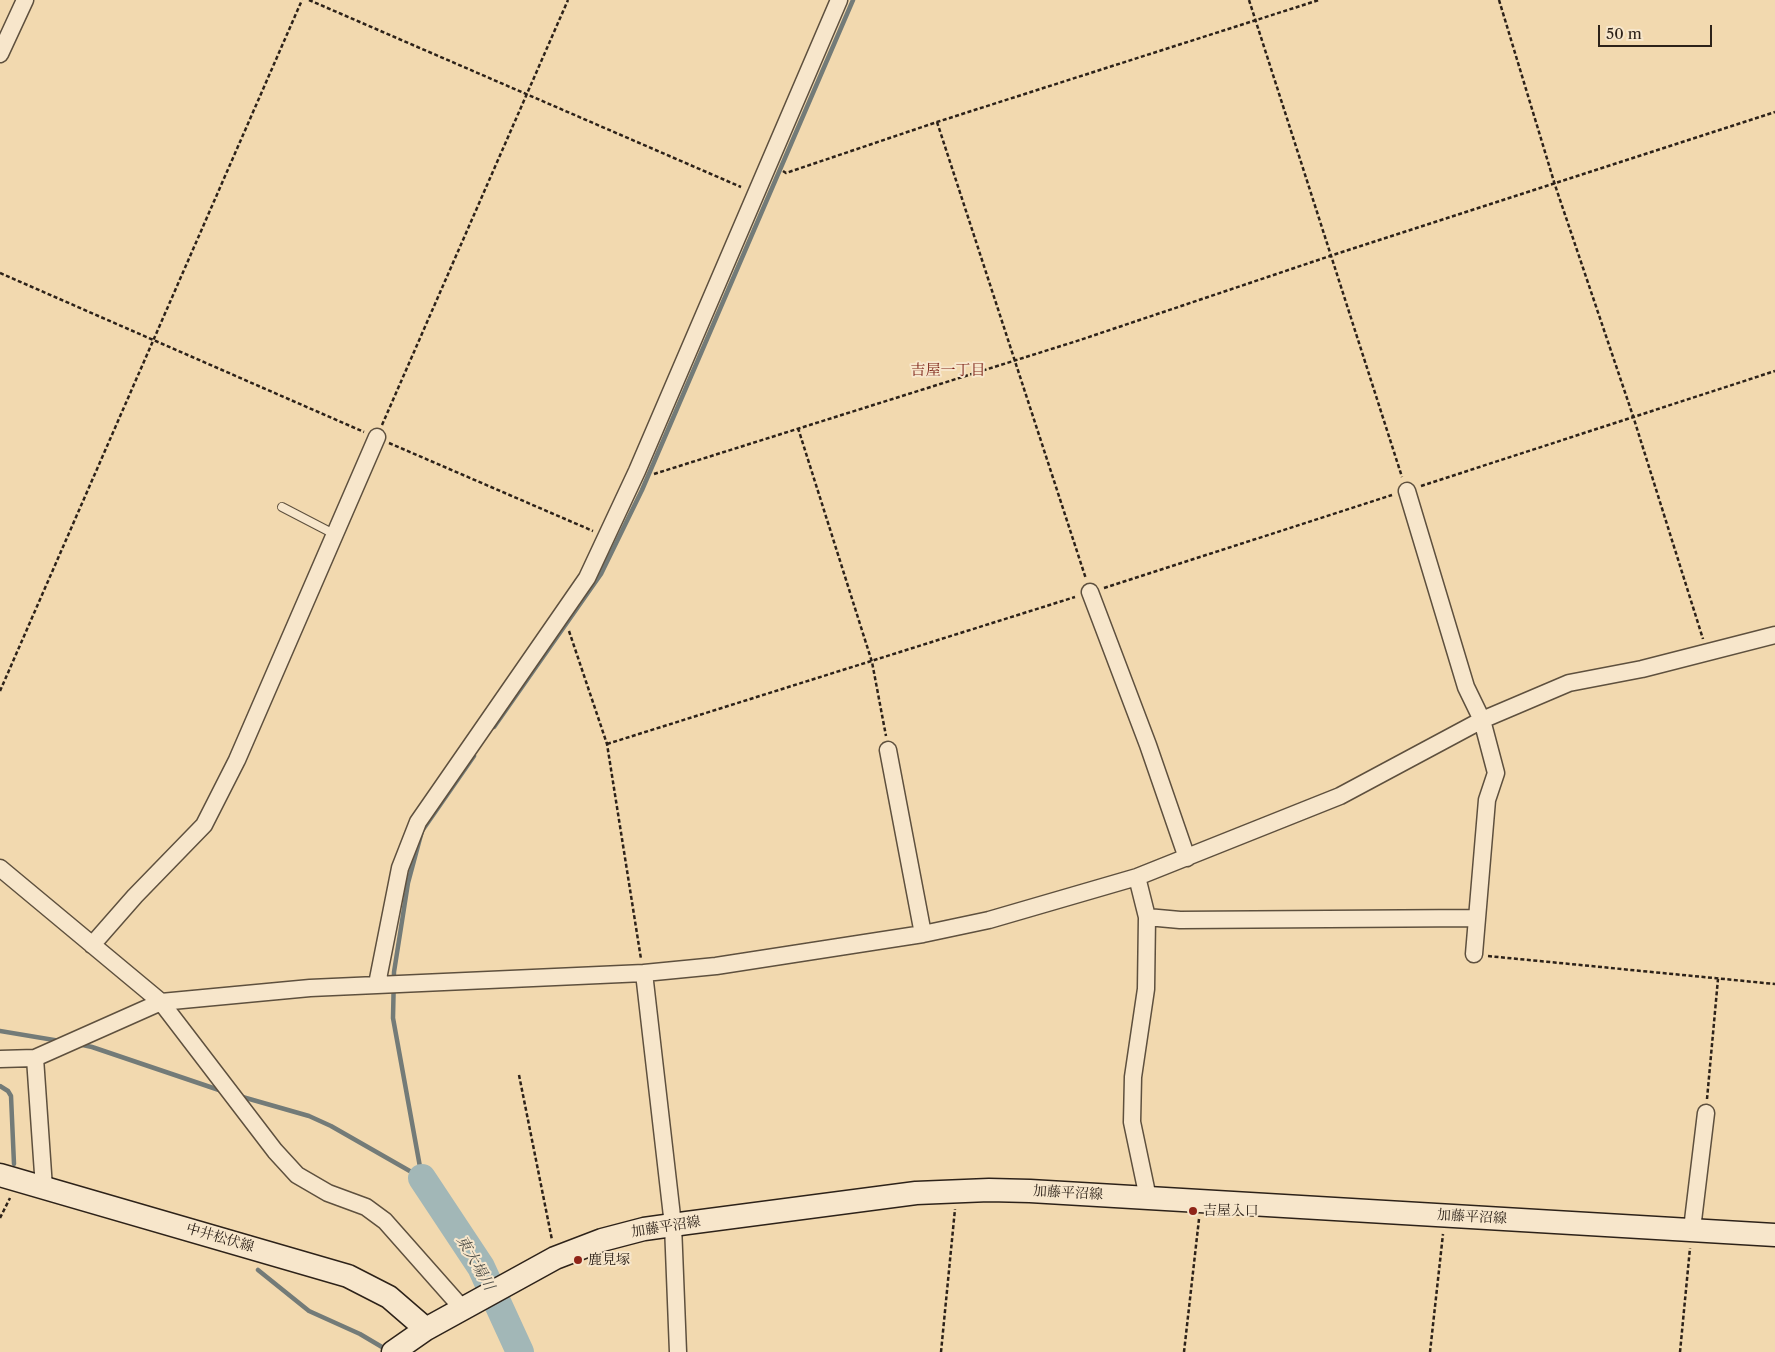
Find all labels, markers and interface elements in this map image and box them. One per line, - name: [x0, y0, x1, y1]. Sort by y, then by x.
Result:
- scale bar: [1600, 15, 1714, 47]
- text: 50 m: [1606, 24, 1642, 43]
- district label: 吉屋一丁目: [911, 362, 985, 380]
- street label: 加藤平沼線: [1033, 1183, 1103, 1203]
- place label: 吉屋入口: [1203, 1203, 1259, 1219]
- marker: 吉屋入口: [1187, 1205, 1199, 1217]
- street label: 加藤平沼線: [1437, 1207, 1507, 1227]
- street label: 加藤平沼線: [630, 1213, 702, 1241]
- street label: 中井松伏線: [184, 1220, 256, 1256]
- water label: 東大場川: [452, 1233, 498, 1293]
- place label: 鹿見塚: [588, 1252, 630, 1268]
- marker: 鹿見塚: [572, 1254, 584, 1266]

